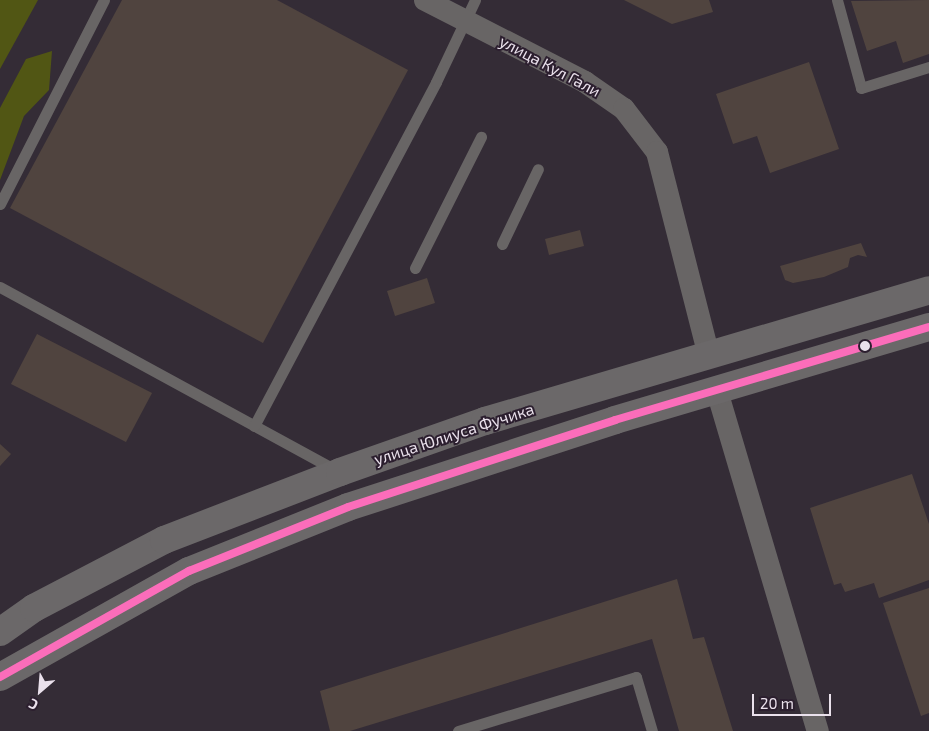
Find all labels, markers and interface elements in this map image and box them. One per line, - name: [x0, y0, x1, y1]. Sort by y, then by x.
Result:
- street label: улица Кул Гали: [496, 31, 604, 101]
- unlabelled marker: [860, 341, 870, 351]
- street label: улица Юлиуса Фучика: [372, 399, 536, 469]
- north arrow: [15, 666, 65, 716]
- scale bar: [754, 684, 833, 716]
- text: 20 m: [760, 694, 794, 712]
- text: С: [25, 695, 40, 714]

